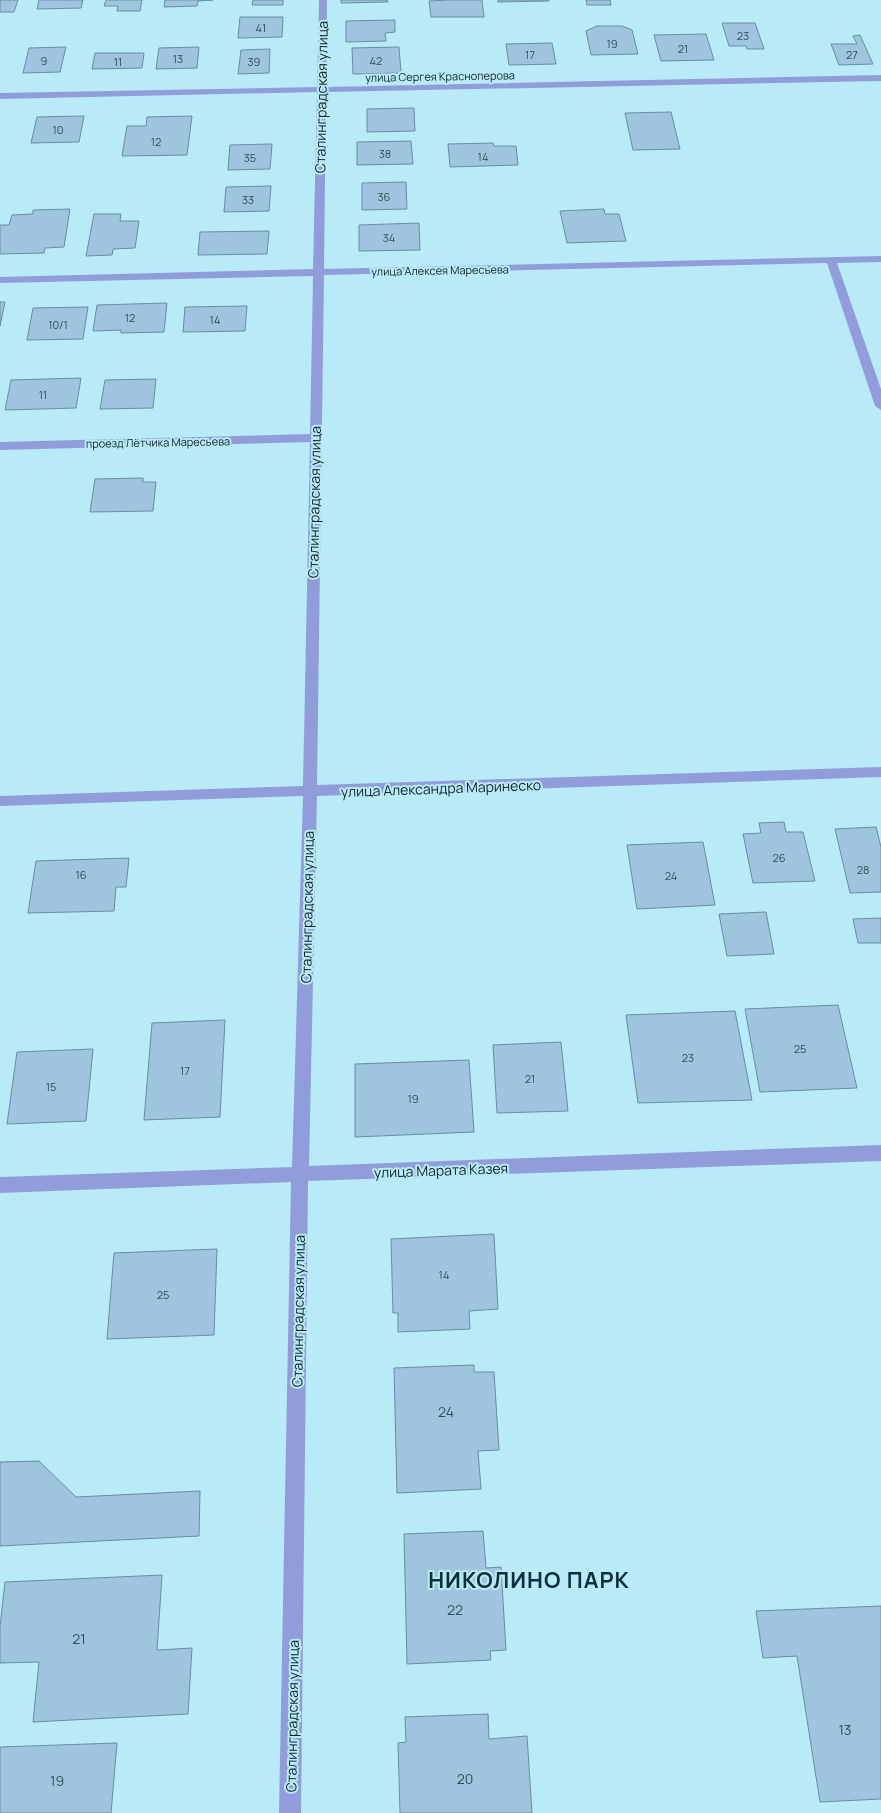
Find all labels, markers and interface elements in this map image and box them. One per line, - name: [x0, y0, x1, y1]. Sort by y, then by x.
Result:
- house number: 41: [256, 20, 266, 35]
- street label: Сталинградская улица: [310, 21, 332, 173]
- house number: 23: [737, 28, 749, 43]
- house number: 19: [606, 36, 618, 51]
- house number: 21: [678, 41, 688, 56]
- house number: 17: [525, 47, 535, 62]
- house number: 27: [846, 47, 858, 62]
- house number: 13: [173, 51, 183, 66]
- house number: 9: [41, 53, 48, 68]
- house number: 42: [370, 53, 382, 68]
- house number: 11: [114, 54, 122, 69]
- house number: 39: [248, 54, 261, 69]
- street label: улица Сергея Красноперова: [365, 67, 515, 85]
- house number: 10: [52, 122, 64, 137]
- house number: 12: [151, 134, 161, 149]
- house number: 38: [379, 146, 391, 161]
- house number: 14: [478, 149, 488, 164]
- house number: 35: [244, 150, 256, 165]
- house number: 36: [378, 189, 391, 204]
- house number: 33: [242, 192, 254, 207]
- house number: 34: [383, 230, 395, 245]
- street label: улица Алексея Маресьева: [371, 261, 509, 279]
- house number: 12: [125, 310, 135, 325]
- house number: 14: [210, 312, 220, 327]
- house number: 10/1: [48, 317, 68, 332]
- house number: 11: [39, 387, 47, 402]
- street label: Сталинградская улица: [303, 426, 325, 578]
- street label: проезд Лётчика Маресьева: [86, 433, 230, 451]
- street label: улица Александра Маринеско: [341, 775, 541, 801]
- street label: Сталинградская улица: [296, 831, 318, 983]
- house number: 26: [772, 850, 786, 865]
- house number: 28: [857, 862, 869, 877]
- house number: 16: [75, 867, 87, 882]
- house number: 24: [665, 868, 677, 883]
- house number: 25: [794, 1041, 806, 1056]
- house number: 23: [682, 1050, 694, 1065]
- house number: 17: [180, 1063, 190, 1078]
- house number: 21: [525, 1071, 535, 1086]
- house number: 15: [46, 1079, 56, 1094]
- house number: 19: [407, 1091, 419, 1106]
- street label: улица Марата Казея: [374, 1158, 508, 1182]
- street label: Сталинградская улица: [287, 1235, 309, 1387]
- house number: 14: [439, 1267, 449, 1282]
- house number: 25: [157, 1287, 169, 1302]
- house number: 24: [438, 1402, 454, 1421]
- district label: НИКОЛИНО ПАРК: [428, 1565, 630, 1595]
- house number: 22: [447, 1600, 463, 1619]
- house number: 21: [72, 1629, 86, 1648]
- street label: Сталинградская улица: [281, 1640, 303, 1792]
- house number: 13: [838, 1720, 852, 1739]
- house number: 20: [457, 1769, 473, 1788]
- house number: 19: [50, 1771, 64, 1790]

